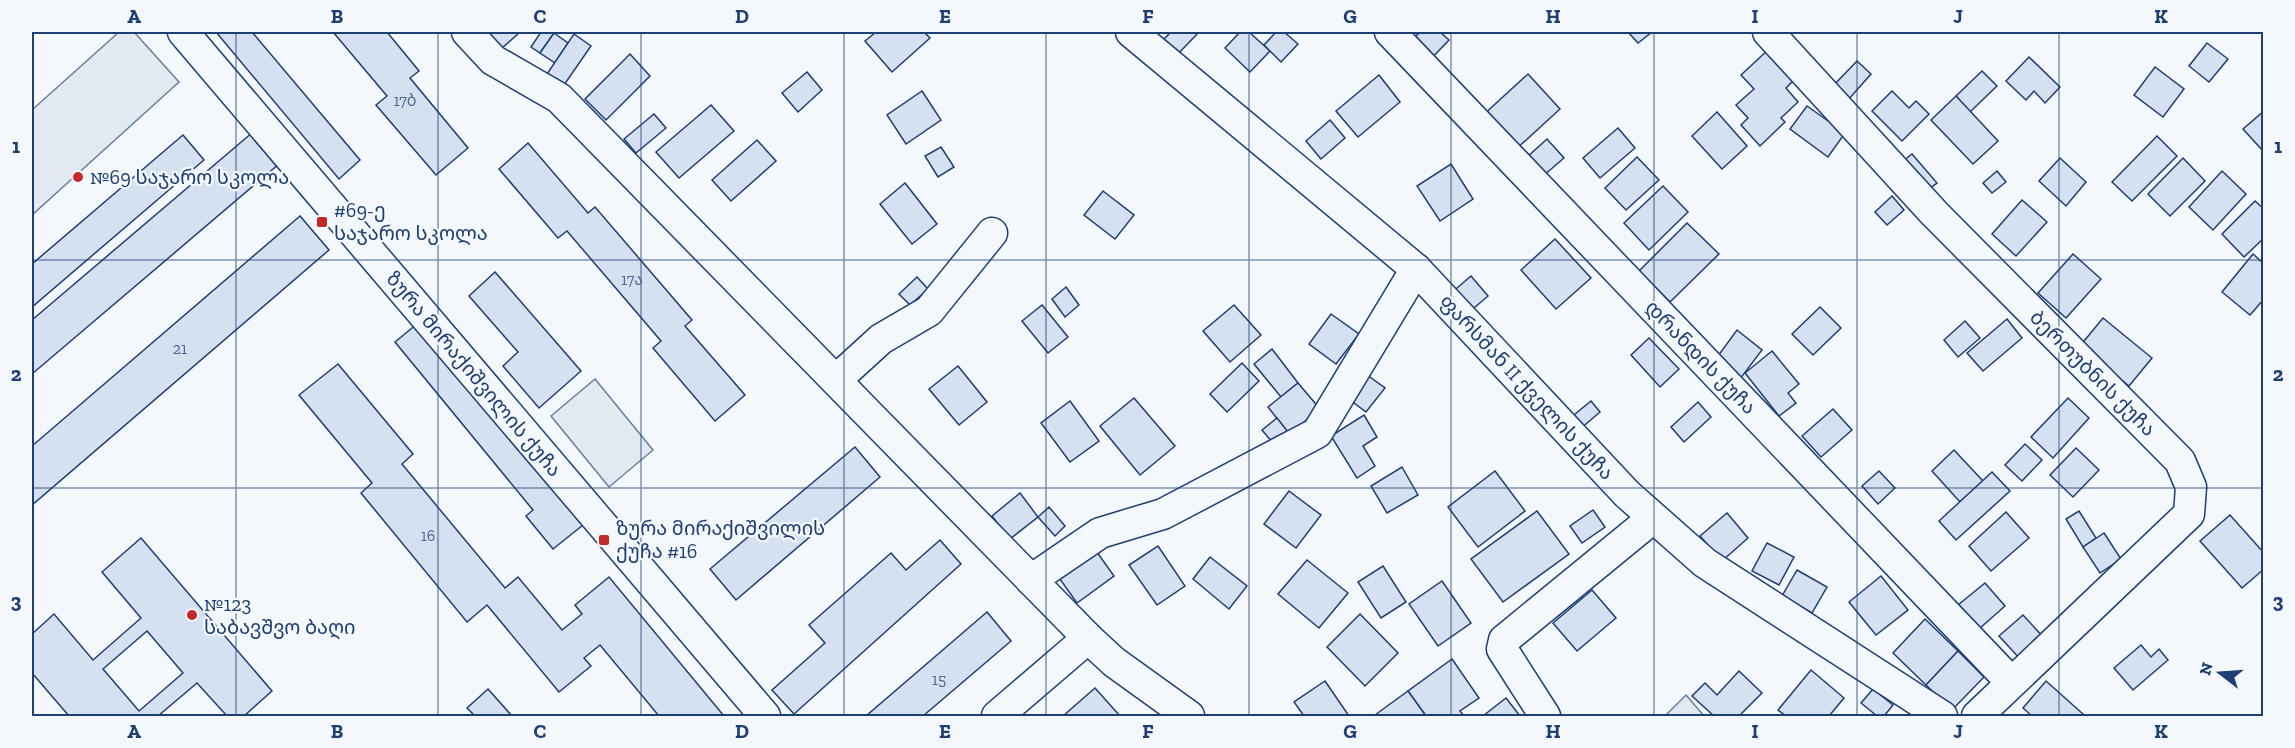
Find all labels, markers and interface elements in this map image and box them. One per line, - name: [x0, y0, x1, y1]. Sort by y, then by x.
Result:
- text: A: [127, 4, 141, 28]
- text: B: [331, 4, 343, 28]
- text: C: [534, 4, 547, 28]
- text: D: [735, 4, 749, 28]
- text: E: [939, 4, 951, 28]
- text: F: [1142, 4, 1154, 28]
- text: G: [1343, 4, 1357, 28]
- text: H: [1545, 4, 1561, 28]
- text: I: [1751, 4, 1759, 28]
- text: J: [1953, 4, 1963, 28]
- text: K: [2154, 4, 2168, 28]
- house number: 17ბ: [393, 91, 417, 110]
- text: 1: [12, 134, 20, 158]
- text: 1: [2274, 134, 2282, 158]
- place label: №69 საჯარო სკოლა: [90, 165, 289, 190]
- marker: №69 საჯარო სკოლა: [71, 170, 85, 184]
- place label: #69-ე საჯარო სკოლა: [334, 198, 488, 246]
- marker: #69-ე საჯარო სკოლა: [315, 215, 329, 229]
- street label: ზურა მირაქიშვილის ქუჩა: [380, 267, 567, 482]
- house number: 17ა: [621, 270, 643, 289]
- street label: ფარსმან II ქველის ქუჩა: [1434, 289, 1619, 485]
- street label: დრანდის ქუჩა: [1640, 295, 1761, 420]
- street label: ბერთუბნის ქუჩა: [2025, 305, 2161, 441]
- house number: 21: [173, 339, 187, 358]
- text: 2: [11, 362, 22, 386]
- text: 2: [2273, 362, 2284, 386]
- place label: ზურა მირაქიშვილის ქუჩა #16: [616, 516, 825, 563]
- house number: 16: [421, 526, 435, 545]
- marker: ზურა მირაქიშვილის ქუჩა #16: [597, 533, 611, 547]
- text: 3: [11, 589, 22, 613]
- text: 3: [2273, 589, 2284, 613]
- place label: №123 საბავშვო ბაღი: [204, 592, 356, 640]
- marker: №123 საბავშვო ბაღი: [185, 608, 199, 622]
- north arrow: [2190, 643, 2250, 703]
- text: N: [2195, 660, 2217, 677]
- house number: 15: [932, 670, 946, 689]
- text: A: [127, 719, 141, 743]
- text: B: [331, 719, 343, 743]
- text: C: [534, 719, 547, 743]
- text: D: [735, 719, 749, 743]
- text: E: [939, 719, 951, 743]
- text: F: [1142, 719, 1154, 743]
- text: G: [1343, 719, 1357, 743]
- text: H: [1545, 719, 1561, 743]
- text: I: [1751, 719, 1759, 743]
- text: J: [1953, 719, 1963, 743]
- text: K: [2154, 719, 2168, 743]

